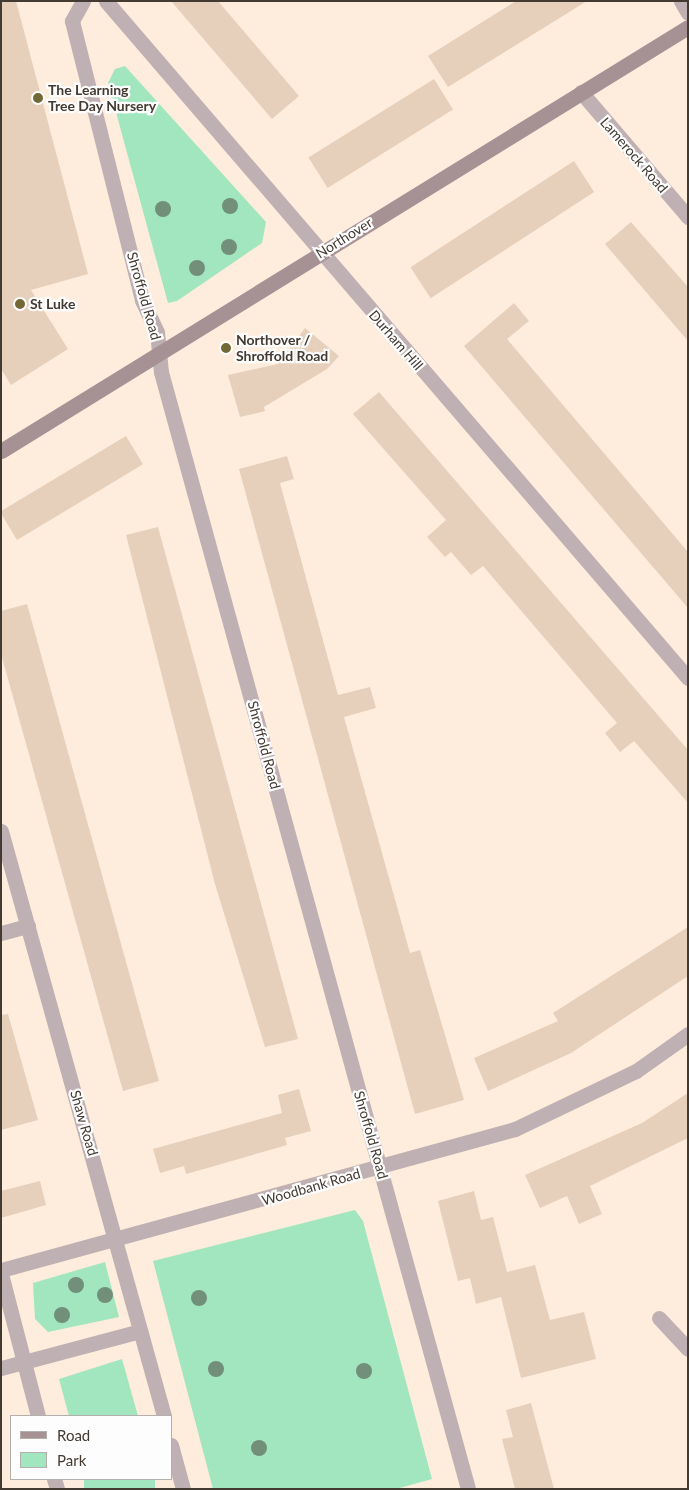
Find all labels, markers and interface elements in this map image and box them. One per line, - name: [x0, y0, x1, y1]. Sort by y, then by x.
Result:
- place label: The Learning Tree Day Nursery: [48, 82, 157, 114]
- marker: The Learning Tree Day Nursery: [32, 92, 44, 104]
- street label: Lamerock Road: [597, 114, 671, 196]
- street label: Northover: [313, 214, 375, 262]
- street label: Shroffold Road: [123, 250, 165, 342]
- place label: St Luke: [30, 296, 75, 312]
- marker: St Luke: [14, 298, 26, 310]
- street label: Durham Hill: [365, 307, 427, 373]
- place label: Northover / Shroffold Road: [236, 332, 328, 364]
- marker: Northover / Shroffold Road: [220, 342, 232, 354]
- street label: Shroffold Road: [244, 699, 284, 791]
- street label: Shaw Road: [67, 1088, 101, 1158]
- street label: Shroffold Road: [350, 1089, 392, 1181]
- street label: Woodbank Road: [260, 1165, 362, 1209]
- legend: [10, 1415, 172, 1480]
- text: Road: [57, 1426, 90, 1444]
- text: Park: [57, 1451, 86, 1469]

